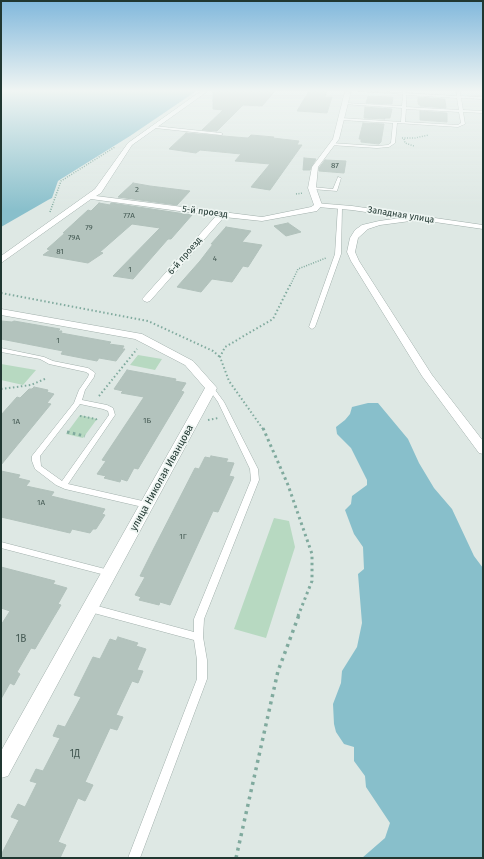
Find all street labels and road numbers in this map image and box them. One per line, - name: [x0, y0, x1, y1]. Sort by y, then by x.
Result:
- street label: 5-й проезд: [182, 204, 228, 220]
- street label: Западная улица: [367, 204, 435, 226]
- street label: 6-й проезд: [166, 235, 204, 277]
- street label: улица Николая Иванцова: [128, 423, 196, 533]

